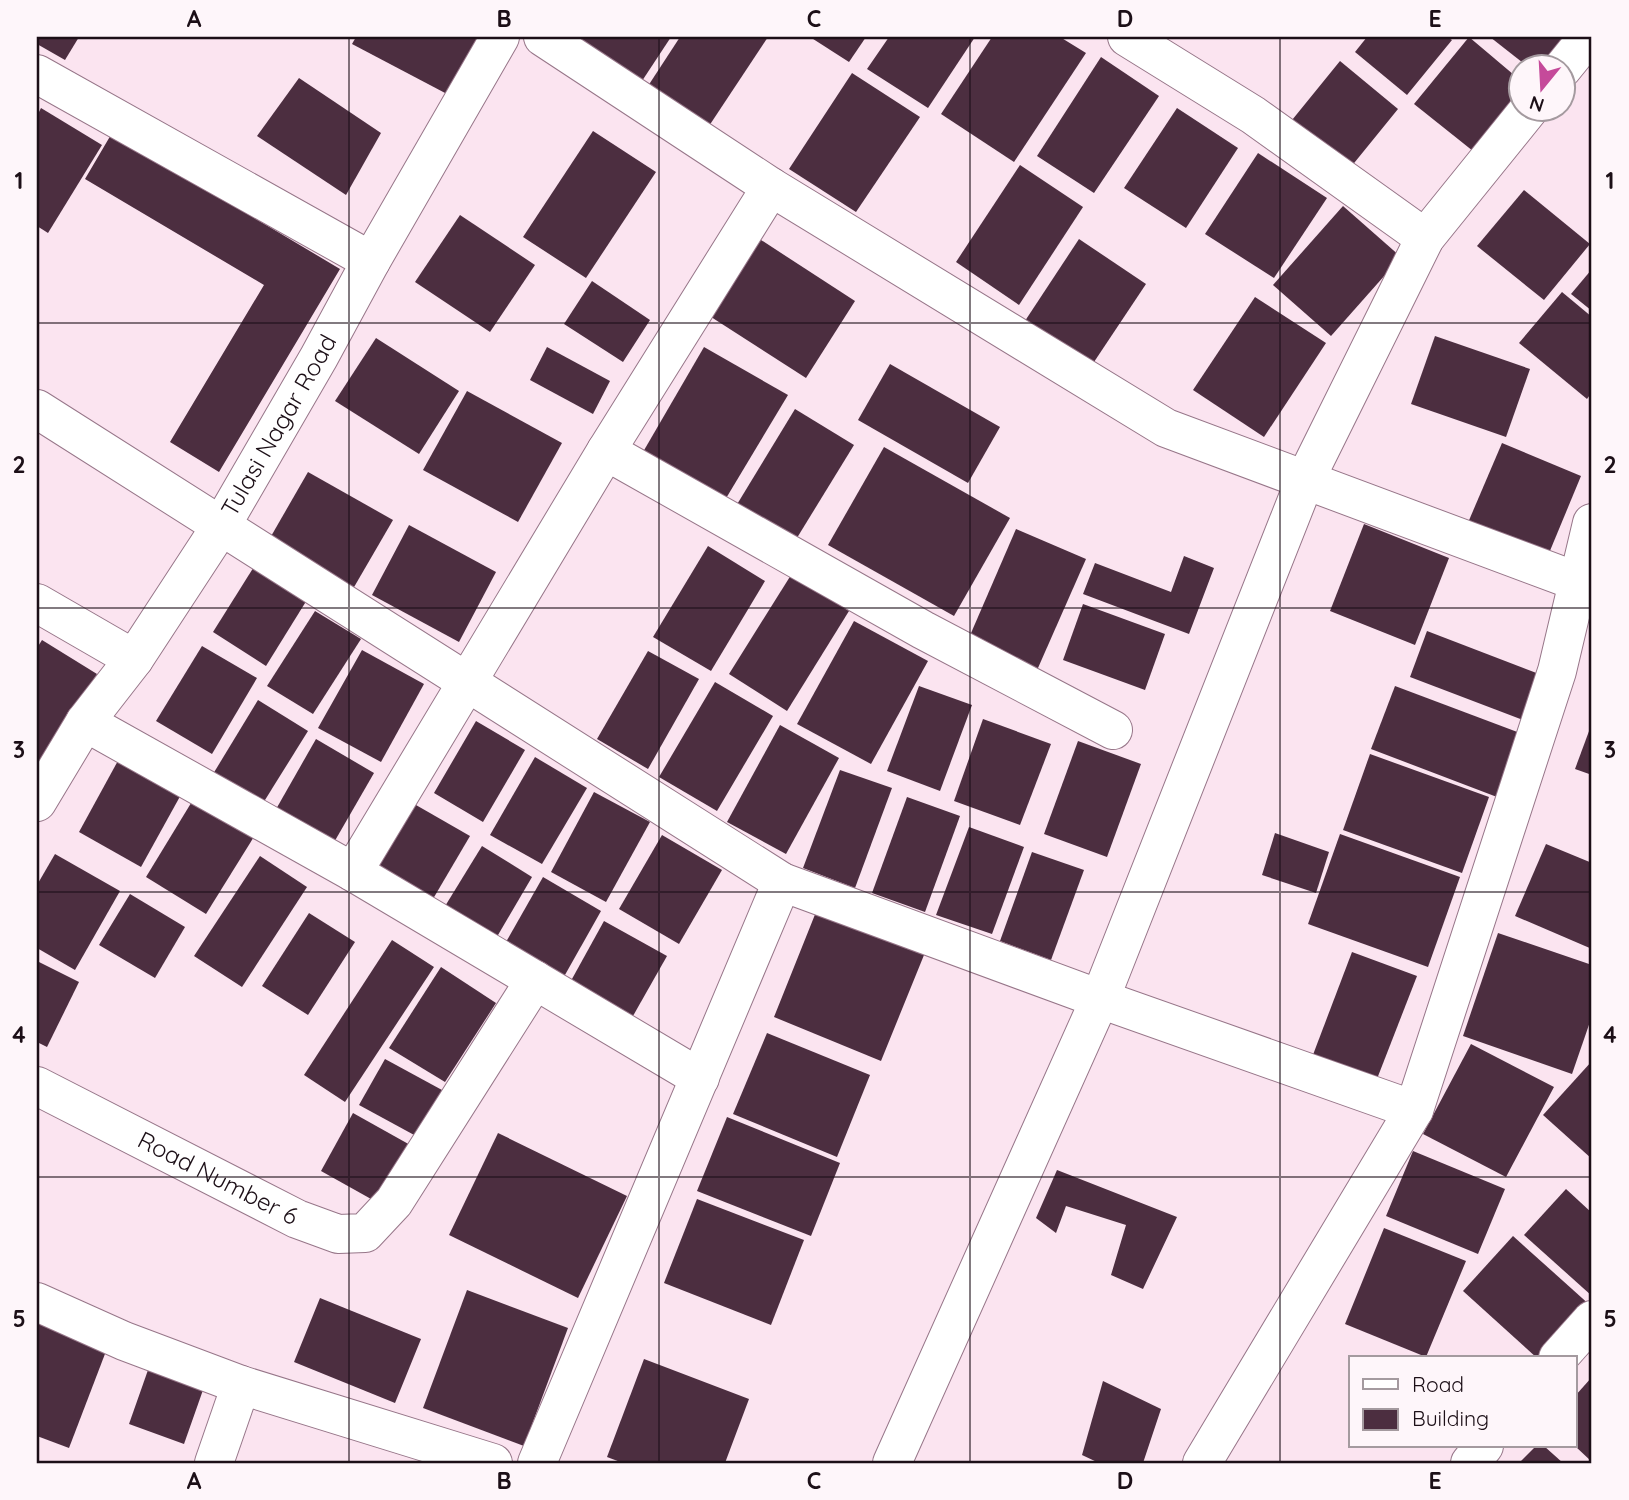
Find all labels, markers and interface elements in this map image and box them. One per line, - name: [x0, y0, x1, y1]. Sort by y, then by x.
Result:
- text: A: [187, 4, 202, 33]
- text: B: [496, 4, 512, 33]
- text: C: [807, 4, 821, 33]
- text: D: [1117, 4, 1133, 33]
- text: E: [1428, 4, 1442, 33]
- north arrow: [1506, 52, 1576, 122]
- text: N: [1526, 91, 1547, 118]
- text: 1: [15, 166, 23, 195]
- text: 1: [1606, 166, 1614, 195]
- street label: Tulasi Nagar Road: [214, 329, 342, 521]
- text: 2: [12, 450, 26, 479]
- text: 2: [1603, 450, 1617, 479]
- text: 3: [13, 735, 25, 764]
- text: 3: [1604, 735, 1616, 764]
- text: 4: [12, 1020, 26, 1049]
- text: 4: [1603, 1020, 1617, 1049]
- street label: Road Number 6: [133, 1124, 303, 1231]
- text: 5: [12, 1304, 26, 1333]
- text: 5: [1603, 1304, 1617, 1333]
- legend: [1349, 1356, 1576, 1448]
- text: Road: [1412, 1371, 1464, 1397]
- text: Building: [1412, 1405, 1489, 1431]
- text: A: [187, 1466, 202, 1495]
- text: B: [496, 1466, 512, 1495]
- text: C: [807, 1466, 821, 1495]
- text: D: [1117, 1466, 1133, 1495]
- text: E: [1428, 1466, 1442, 1495]

